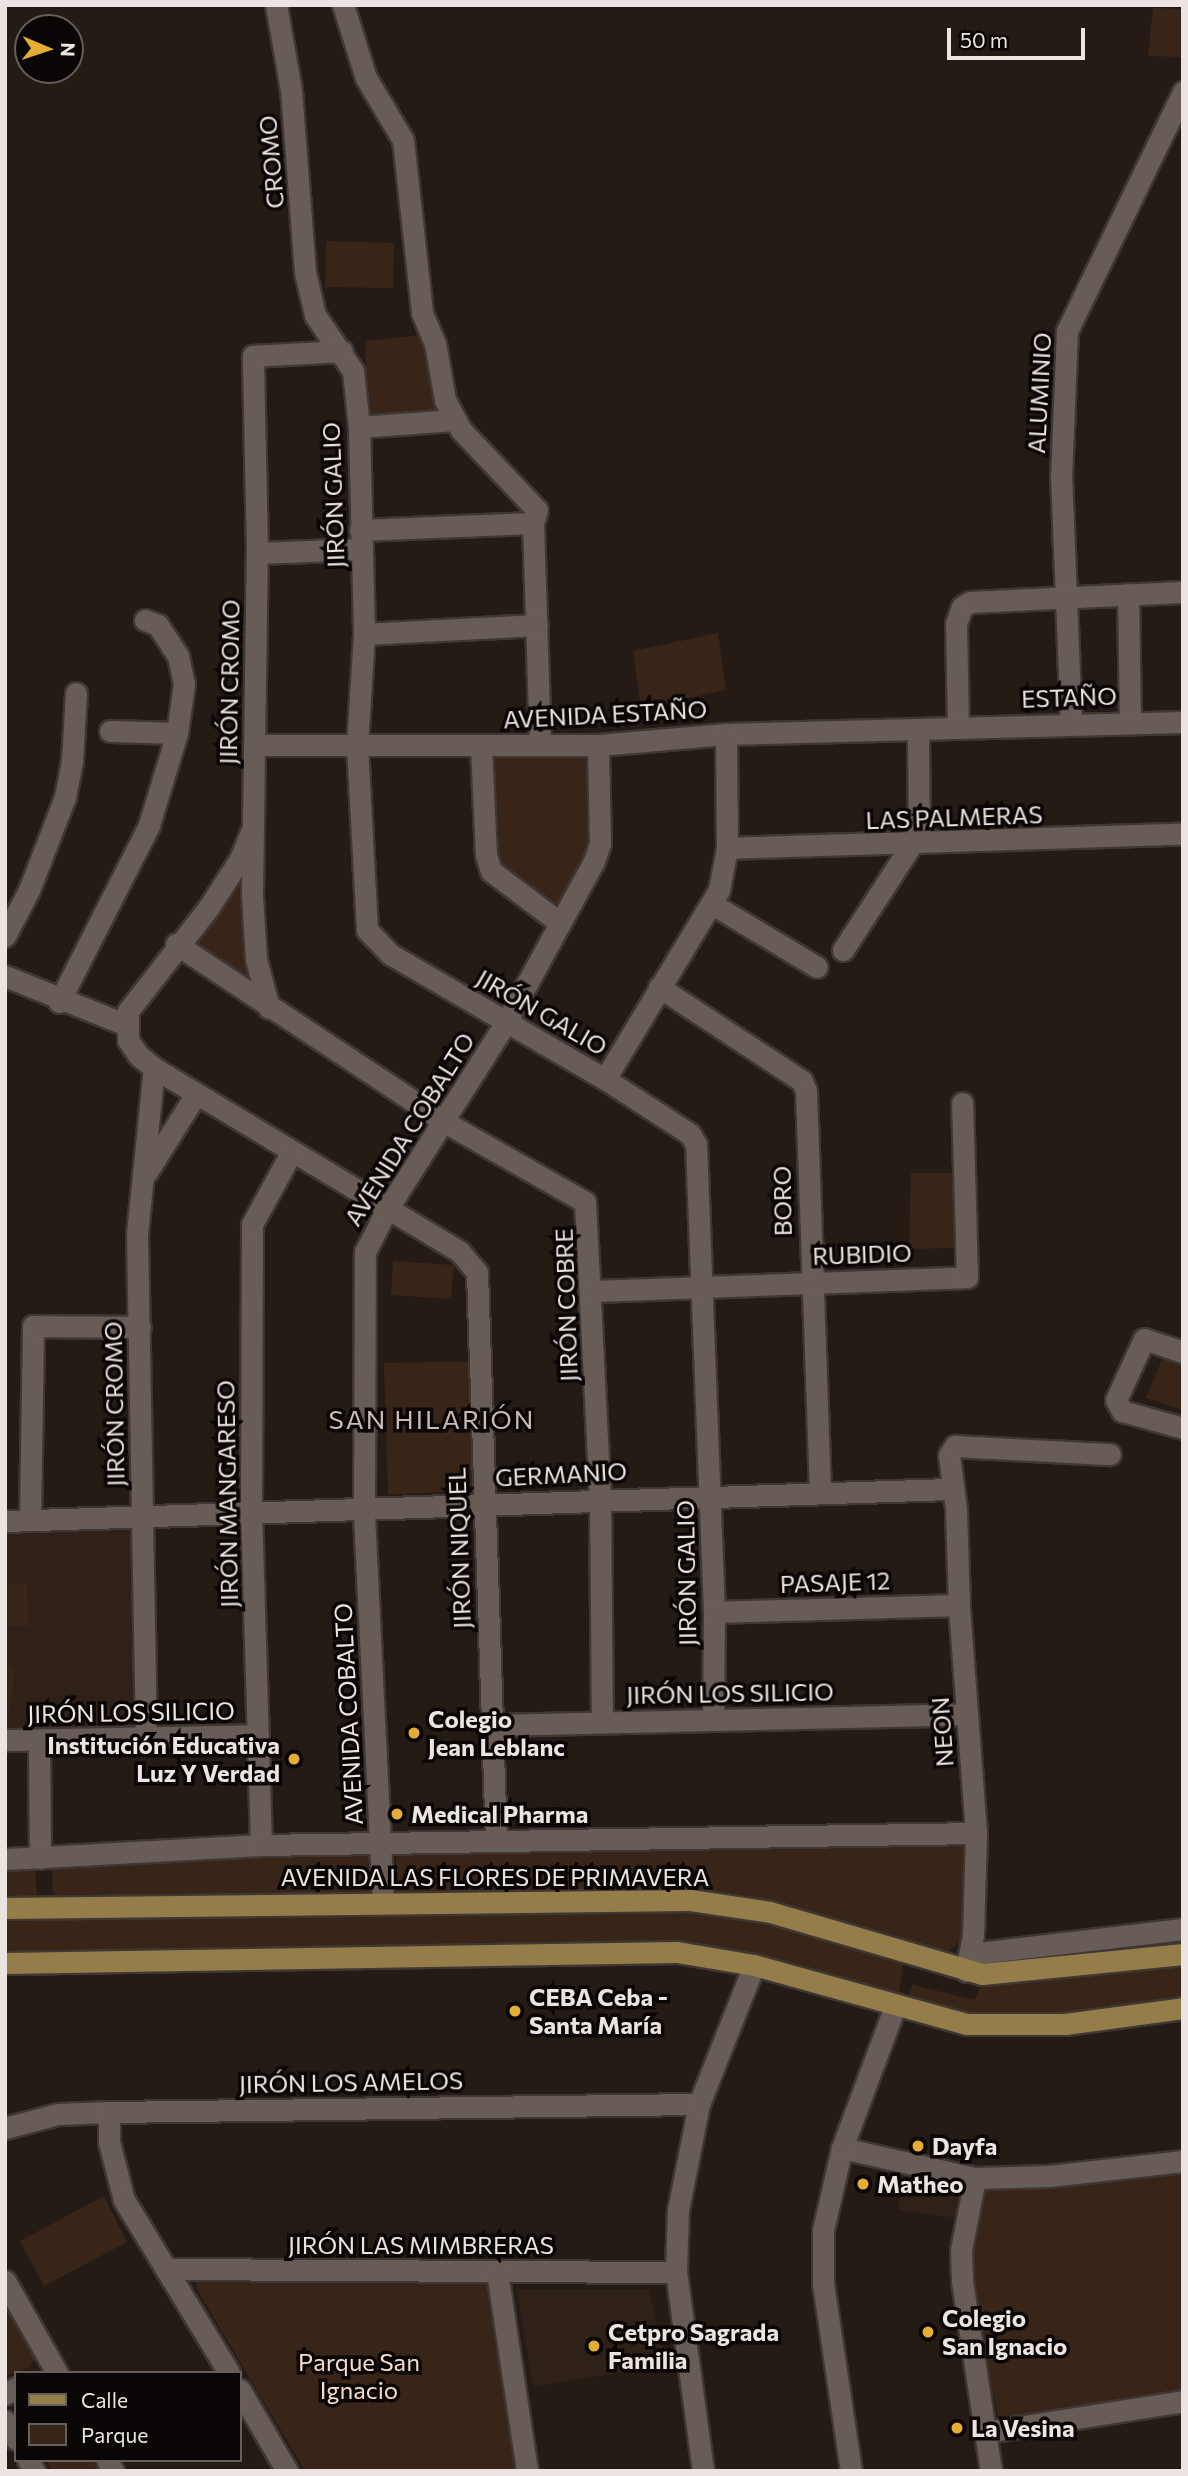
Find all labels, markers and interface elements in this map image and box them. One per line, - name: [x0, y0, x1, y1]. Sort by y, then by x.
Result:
- north arrow: [14, 14, 84, 84]
- scale bar: [950, 14, 1088, 58]
- text: 50 m: [960, 27, 1008, 52]
- text: N: [57, 42, 80, 57]
- street label: CROMO: [253, 114, 289, 210]
- street label: ALUMINIO: [1021, 332, 1057, 454]
- street label: JIRÓN GALIO: [316, 422, 350, 568]
- street label: JIRÓN CROMO: [213, 599, 245, 765]
- street label: ESTAÑO: [1021, 681, 1117, 713]
- street label: AVENIDA ESTAÑO: [502, 694, 708, 734]
- street label: LAS PALMERAS: [865, 800, 1043, 834]
- street label: JIRÓN GALIO: [472, 963, 612, 1061]
- street label: AVENIDA COBALTO: [338, 1027, 480, 1231]
- street label: BORO: [767, 1166, 797, 1236]
- street label: JIRÓN COBRE: [549, 1228, 583, 1382]
- street label: RUBIDIO: [812, 1238, 912, 1270]
- street label: JIRÓN CROMO: [98, 1321, 130, 1487]
- street label: JIRÓN MANGARESO: [211, 1380, 243, 1608]
- district label: SAN HILARIÓN: [330, 1403, 534, 1435]
- street label: GERMANIO: [494, 1456, 628, 1492]
- street label: JIRÓN NIQUEL: [442, 1467, 476, 1629]
- street label: JIRÓN GALIO: [670, 1500, 702, 1646]
- street label: PASAJE 12: [779, 1566, 891, 1598]
- street label: AVENIDA COBALTO: [328, 1602, 368, 1826]
- street label: JIRÓN LOS SILICIO: [626, 1677, 834, 1709]
- street label: JIRÓN LOS SILICIO: [27, 1696, 235, 1728]
- street label: NEON: [925, 1696, 959, 1768]
- place label: Colegio Jean Leblanc: [428, 1705, 565, 1761]
- marker: Colegio Jean Leblanc: [406, 1725, 422, 1741]
- place label: Institución Educativa Luz Y Verdad: [47, 1731, 280, 1787]
- marker: Institución Educativa Luz Y Verdad: [286, 1751, 302, 1767]
- place label: Medical Pharma: [411, 1800, 588, 1828]
- marker: Medical Pharma: [389, 1806, 405, 1822]
- street label: AVENIDA LAS FLORES DE PRIMAVERA: [281, 1863, 709, 1891]
- place label: CEBA Ceba - Santa María: [529, 1983, 668, 2039]
- marker: CEBA Ceba - Santa María: [507, 2003, 523, 2019]
- street label: JIRÓN LOS AMELOS: [239, 2066, 463, 2098]
- place label: Dayfa: [932, 2132, 997, 2160]
- marker: Dayfa: [910, 2138, 926, 2154]
- place label: Matheo: [877, 2170, 964, 2198]
- marker: Matheo: [855, 2176, 871, 2192]
- street label: JIRÓN LAS MIMBRERAS: [288, 2231, 554, 2259]
- place label: Colegio San Ignacio: [942, 2304, 1067, 2360]
- place label: Cetpro Sagrada Familia: [608, 2318, 779, 2374]
- marker: Colegio San Ignacio: [920, 2324, 936, 2340]
- marker: Cetpro Sagrada Familia: [586, 2338, 602, 2354]
- park label: Parque San Ignacio: [298, 2348, 420, 2404]
- legend: [14, 2371, 242, 2462]
- text: Calle: [81, 2387, 128, 2412]
- place label: La Vesina: [971, 2414, 1075, 2442]
- marker: La Vesina: [949, 2420, 965, 2436]
- text: Parque: [81, 2422, 148, 2447]

